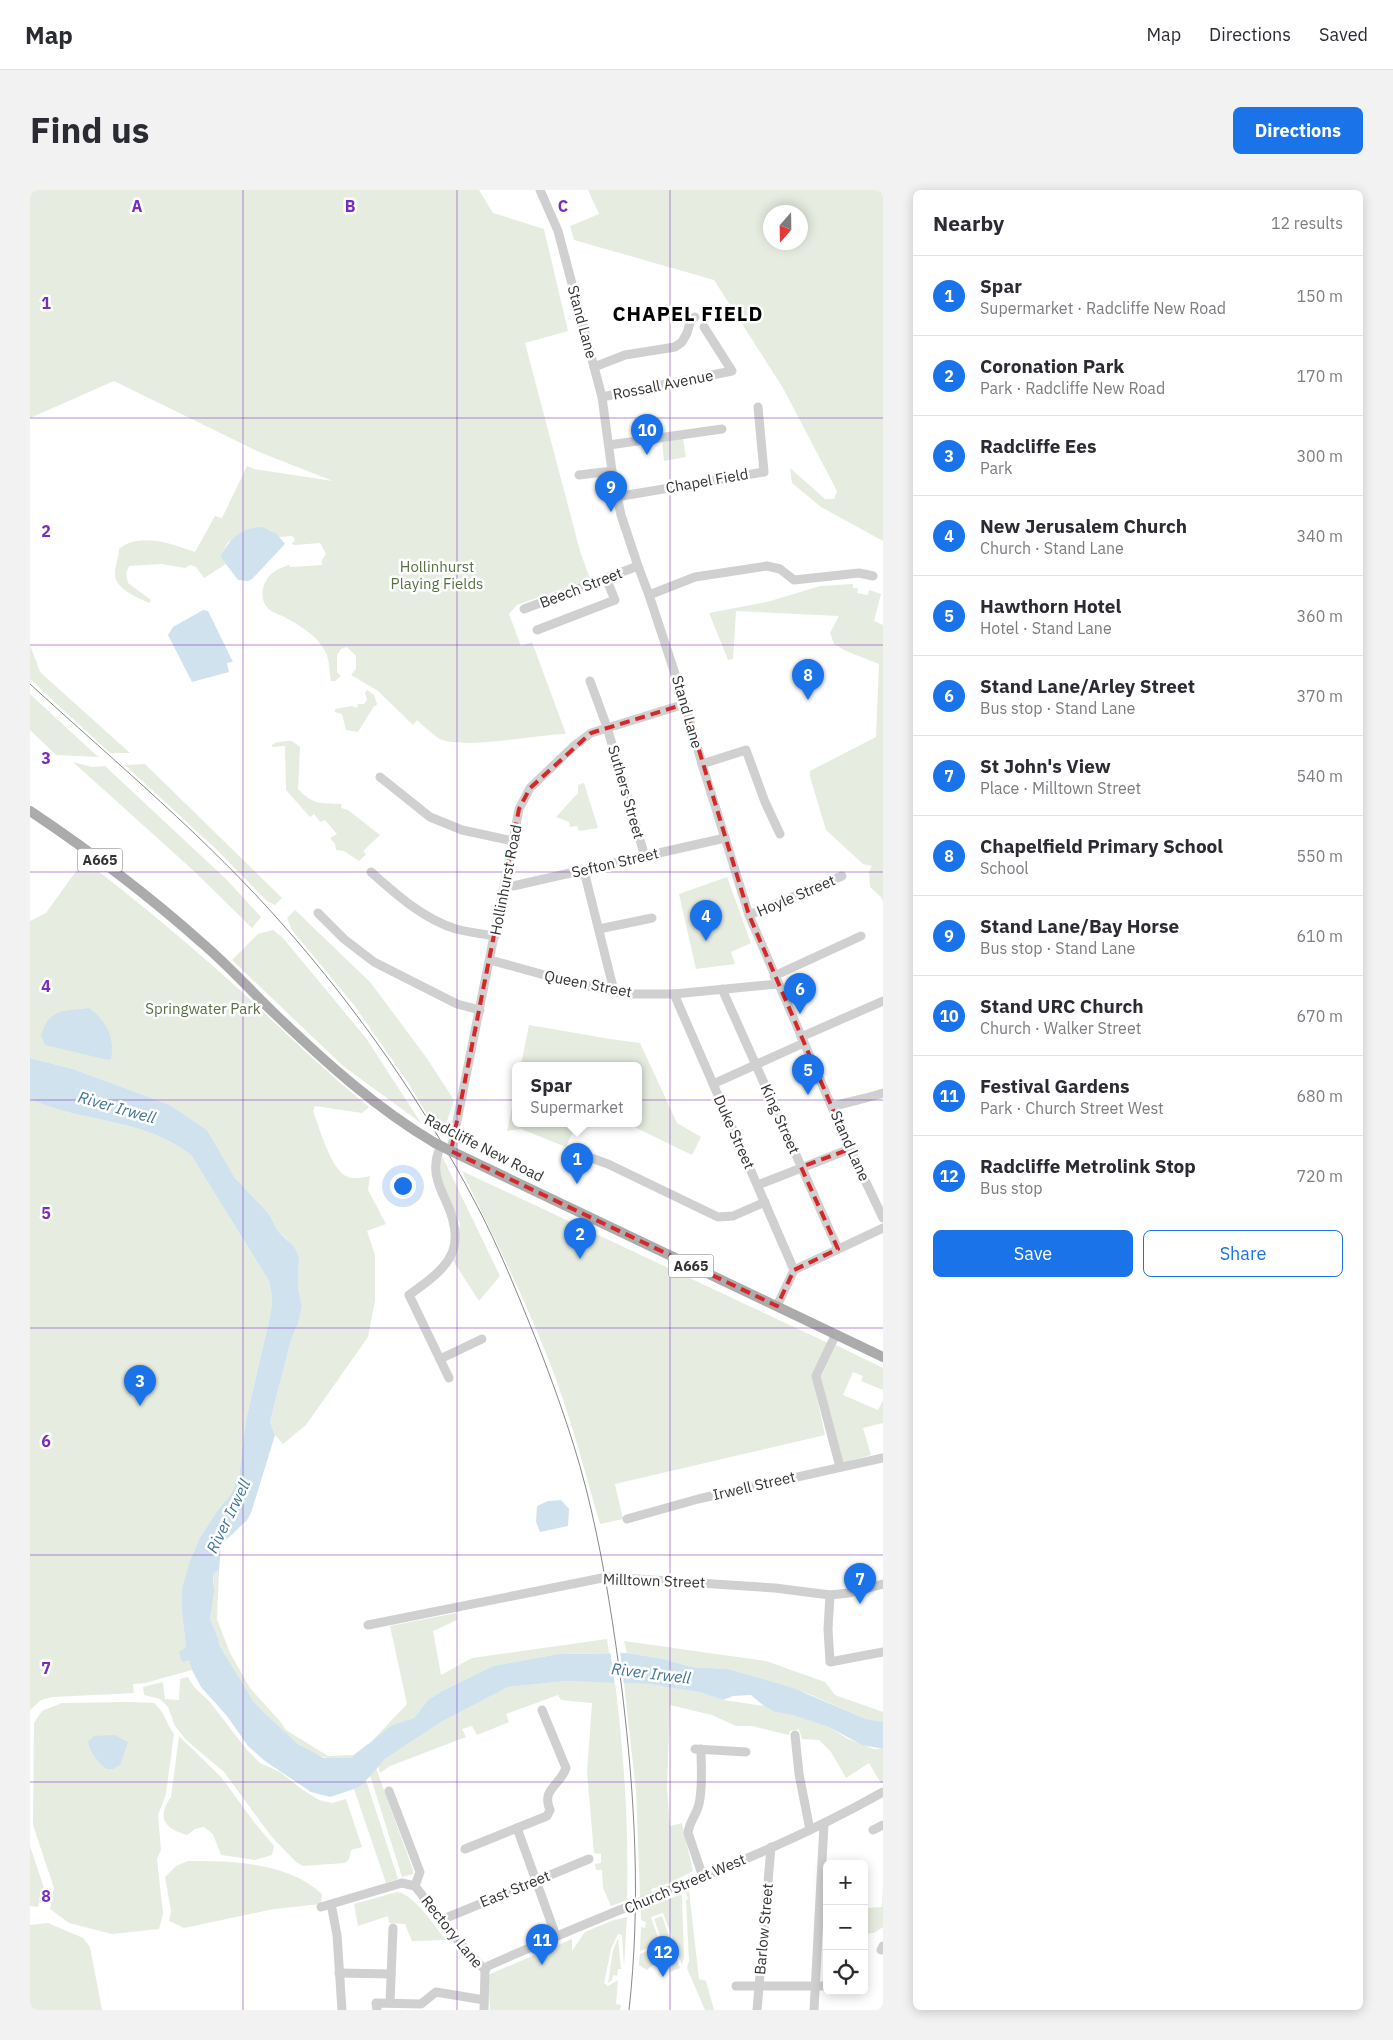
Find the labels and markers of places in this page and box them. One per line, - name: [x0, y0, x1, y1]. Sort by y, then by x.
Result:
- pin: 10: [631, 414, 663, 455]
- pin: 9: [595, 471, 627, 512]
- pin: 8: [792, 659, 824, 700]
- pin: 4: [690, 900, 722, 941]
- pin: 6: [784, 973, 816, 1014]
- pin: 5: [792, 1054, 824, 1095]
- pin: 1: [561, 1143, 593, 1184]
- pin: 2: [564, 1218, 596, 1259]
- pin: 3: [124, 1365, 156, 1406]
- pin: 7: [844, 1563, 876, 1604]
- pin: 11: [526, 1924, 558, 1965]
- pin: 12: [647, 1936, 679, 1977]

